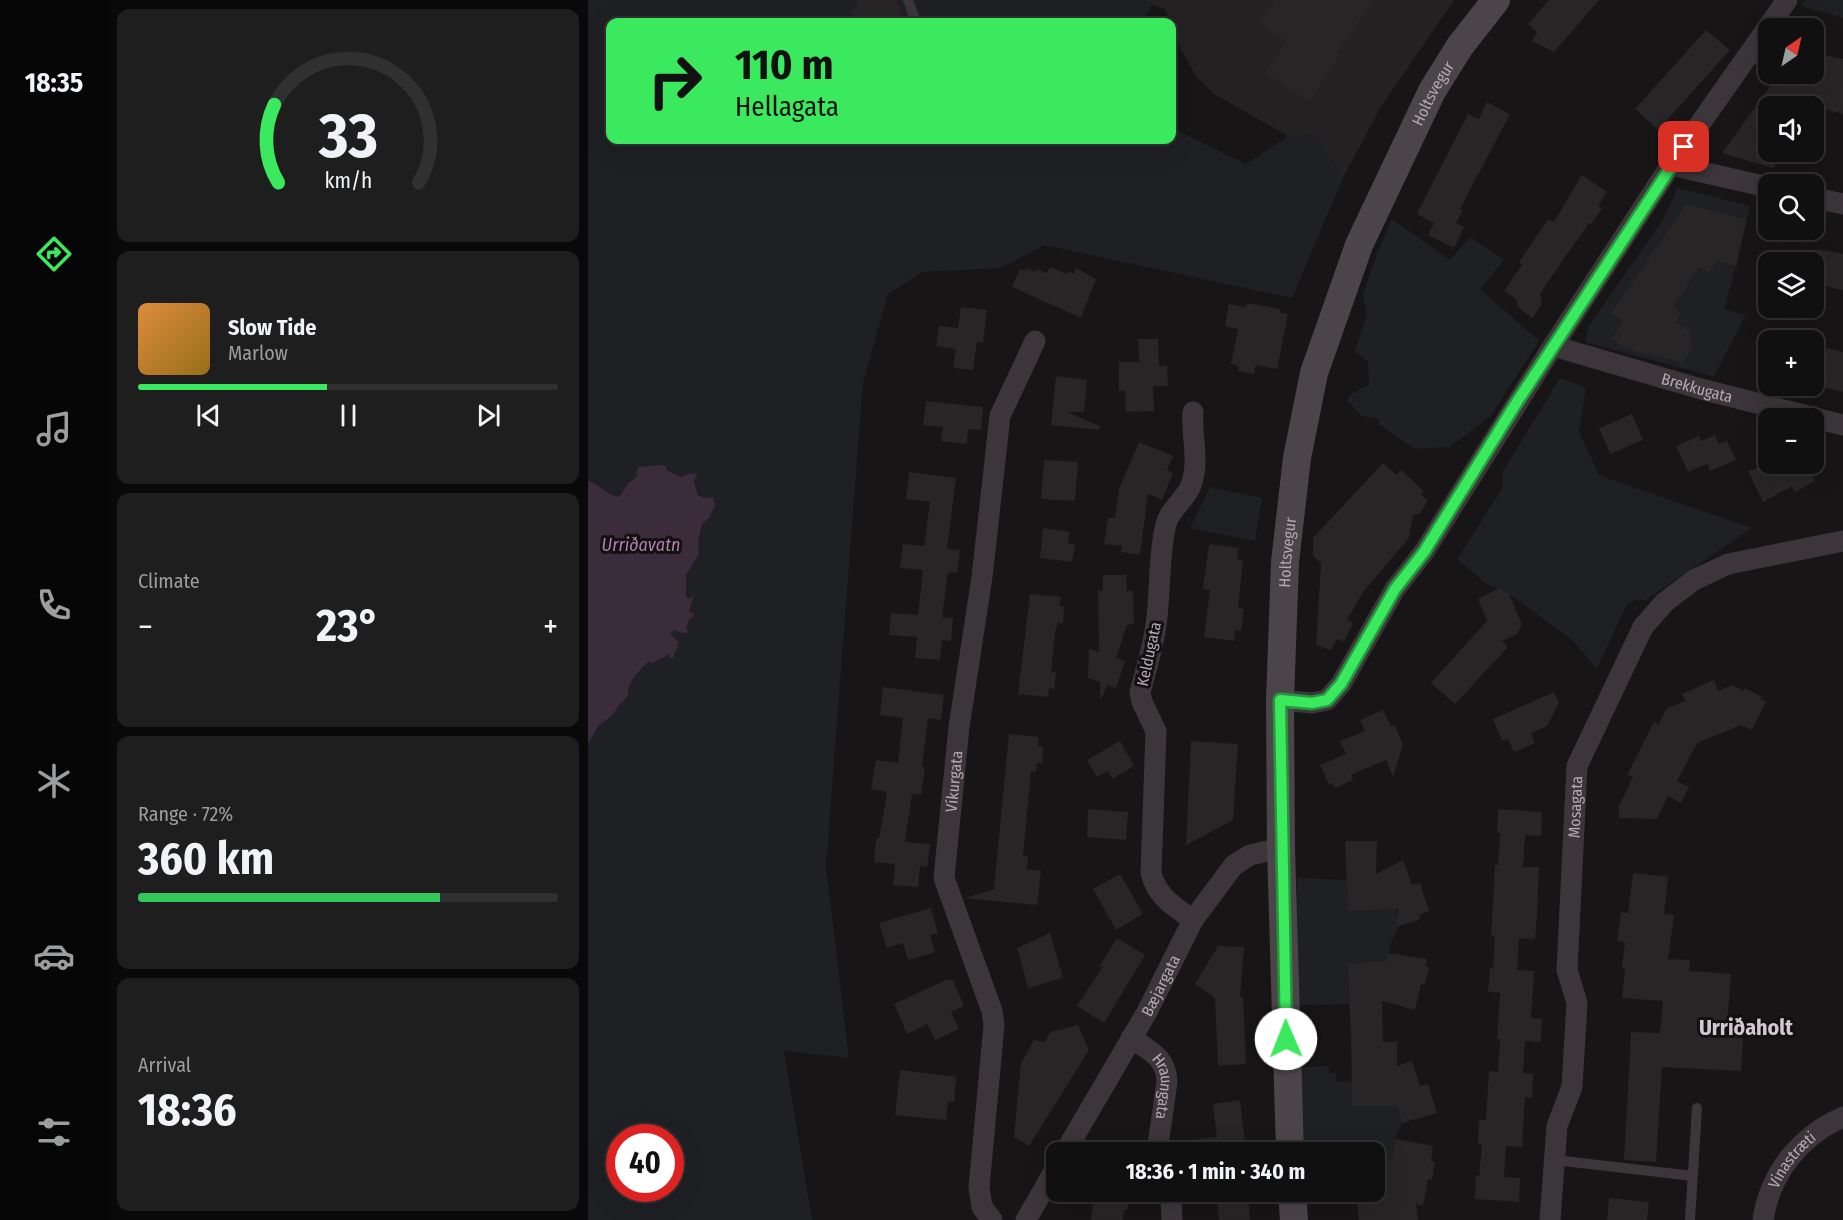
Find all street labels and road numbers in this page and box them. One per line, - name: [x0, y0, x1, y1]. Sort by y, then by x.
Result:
- street label: Holtsvegur: [1408, 57, 1458, 128]
- street label: Brekkugata: [1659, 369, 1735, 406]
- street label: Holtsvegur: [1275, 516, 1300, 588]
- street label: Keldugata: [1133, 620, 1165, 688]
- street label: Víkurgata: [941, 750, 966, 813]
- street label: Mosagata: [1564, 775, 1586, 838]
- street label: Bæjargata: [1137, 951, 1184, 1019]
- street label: Hraungata: [1149, 1049, 1177, 1121]
- street label: Vinastræti: [1764, 1127, 1819, 1191]

